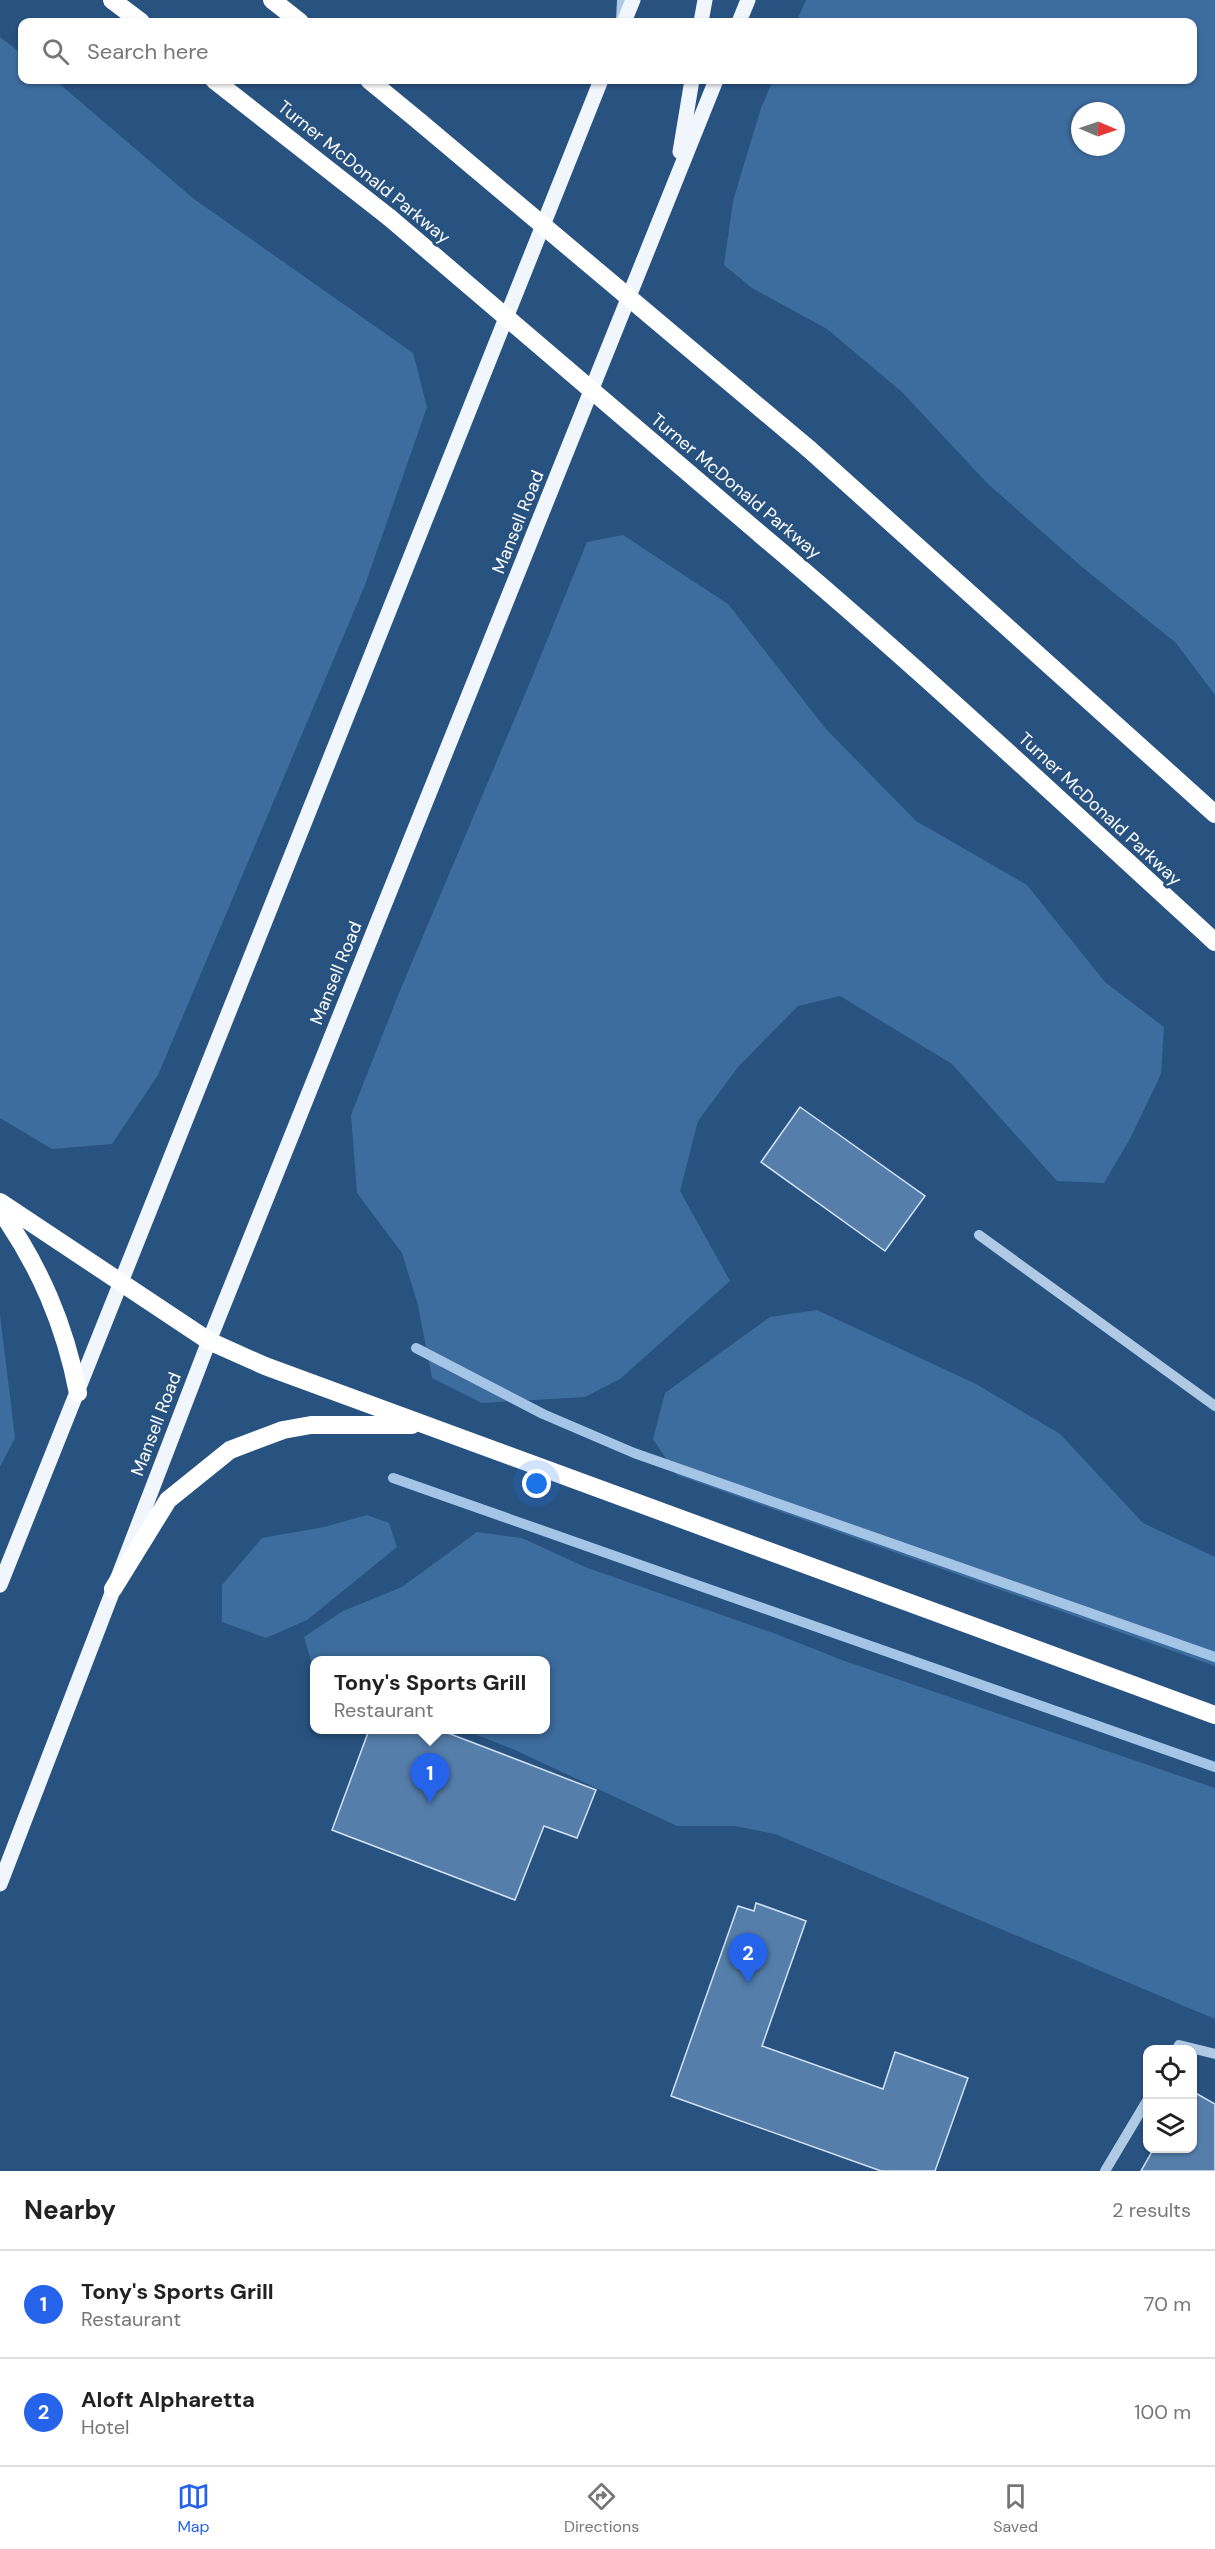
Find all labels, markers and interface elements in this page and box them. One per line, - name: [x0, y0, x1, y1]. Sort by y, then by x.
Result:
- search box: [18, 18, 1197, 84]
- icon: search: [39, 35, 72, 68]
- text: Search here: [87, 37, 208, 66]
- street label: Turner McDonald Parkway: [273, 95, 455, 249]
- north arrow: [1071, 102, 1125, 156]
- street label: Turner McDonald Parkway: [646, 408, 826, 564]
- street label: Mansell Road: [486, 467, 550, 577]
- street label: Turner McDonald Parkway: [1013, 727, 1187, 891]
- street label: Mansell Road: [304, 918, 368, 1028]
- street label: Mansell Road: [125, 1369, 187, 1479]
- your location: [522, 1469, 551, 1498]
- popup: [310, 1656, 550, 1734]
- text: Tony's Sports Grill: [334, 1668, 526, 1697]
- text: Restaurant: [334, 1697, 434, 1723]
- pin: 1: [410, 1754, 450, 1803]
- pin: 2: [728, 1934, 768, 1983]
- map controls: [1143, 2045, 1197, 2153]
- button: locate: [1143, 2045, 1197, 2099]
- button: layers: [1143, 2099, 1197, 2153]
- text: Nearby: [24, 2193, 116, 2227]
- text: 2 results: [1112, 2197, 1191, 2223]
- text: Tony's Sports Grill: [81, 2277, 274, 2306]
- text: 1: [40, 2291, 47, 2317]
- text: 70 m: [1144, 2291, 1191, 2317]
- text: Restaurant: [81, 2306, 181, 2332]
- text: Aloft Alpharetta: [81, 2385, 255, 2414]
- text: 2: [38, 2399, 49, 2425]
- text: 100 m: [1134, 2399, 1191, 2425]
- text: Hotel: [81, 2414, 129, 2440]
- tab: Map: [177, 2480, 210, 2537]
- tab: Directions: [564, 2480, 639, 2537]
- tab: Saved: [993, 2480, 1038, 2537]

